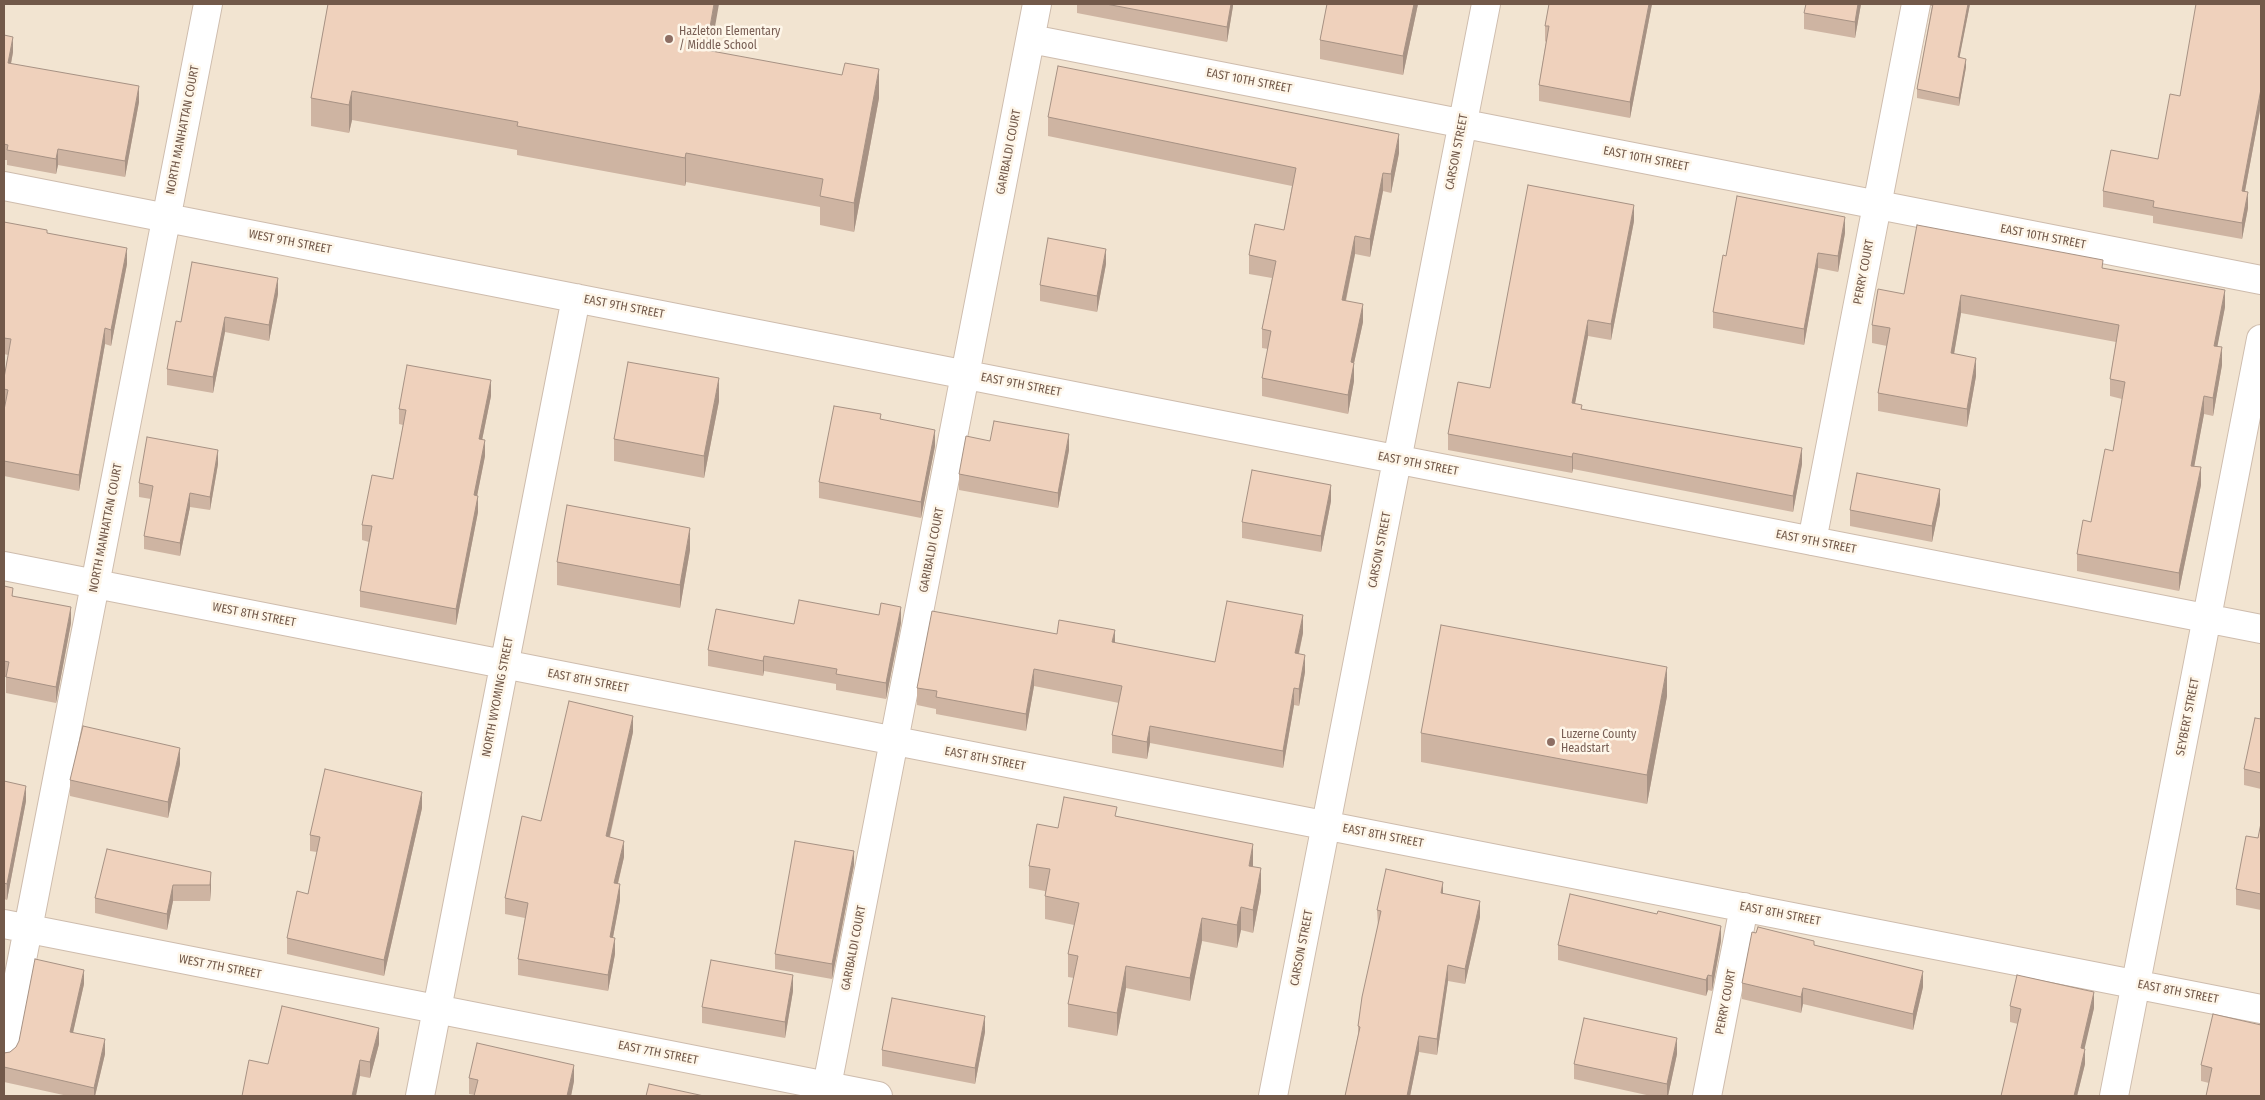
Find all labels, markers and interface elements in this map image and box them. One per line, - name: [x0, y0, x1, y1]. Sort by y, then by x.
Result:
- place label: Hazleton Elementary / Middle School: [679, 25, 780, 53]
- marker: Hazleton Elementary / Middle School: [663, 33, 675, 45]
- street label: NORTH MANHATTAN COURT: [163, 64, 203, 196]
- street label: EAST 10TH STREET: [1205, 66, 1293, 96]
- street label: GARIBALDI COURT: [994, 108, 1024, 196]
- street label: CARSON STREET: [1443, 113, 1471, 191]
- street label: EAST 10TH STREET: [1602, 144, 1690, 174]
- street label: EAST 10TH STREET: [1999, 222, 2087, 252]
- street label: WEST 9TH STREET: [247, 227, 333, 257]
- street label: PERRY COURT: [1851, 238, 1877, 306]
- street label: EAST 9TH STREET: [582, 292, 666, 322]
- street label: EAST 9TH STREET: [979, 370, 1063, 400]
- street label: EAST 9TH STREET: [1376, 449, 1460, 479]
- street label: NORTH MANHATTAN COURT: [86, 462, 126, 594]
- street label: GARIBALDI COURT: [917, 506, 947, 594]
- street label: CARSON STREET: [1366, 511, 1394, 589]
- street label: EAST 9TH STREET: [1774, 527, 1858, 557]
- street label: WEST 8TH STREET: [211, 600, 297, 630]
- street label: NORTH WYOMING STREET: [479, 636, 517, 758]
- street label: EAST 8TH STREET: [546, 666, 630, 696]
- street label: SEYBERT STREET: [2173, 677, 2203, 757]
- place label: Luzerne County Headstart: [1561, 728, 1636, 756]
- marker: Luzerne County Headstart: [1545, 736, 1557, 748]
- street label: EAST 8TH STREET: [943, 744, 1027, 774]
- street label: EAST 8TH STREET: [1341, 821, 1425, 851]
- street label: EAST 8TH STREET: [1738, 899, 1822, 929]
- street label: GARIBALDI COURT: [839, 904, 869, 992]
- street label: CARSON STREET: [1288, 909, 1316, 987]
- street label: WEST 7TH STREET: [178, 952, 262, 982]
- street label: PERRY COURT: [1713, 968, 1739, 1036]
- street label: EAST 8TH STREET: [2136, 977, 2220, 1007]
- street label: EAST 7TH STREET: [617, 1038, 699, 1068]

